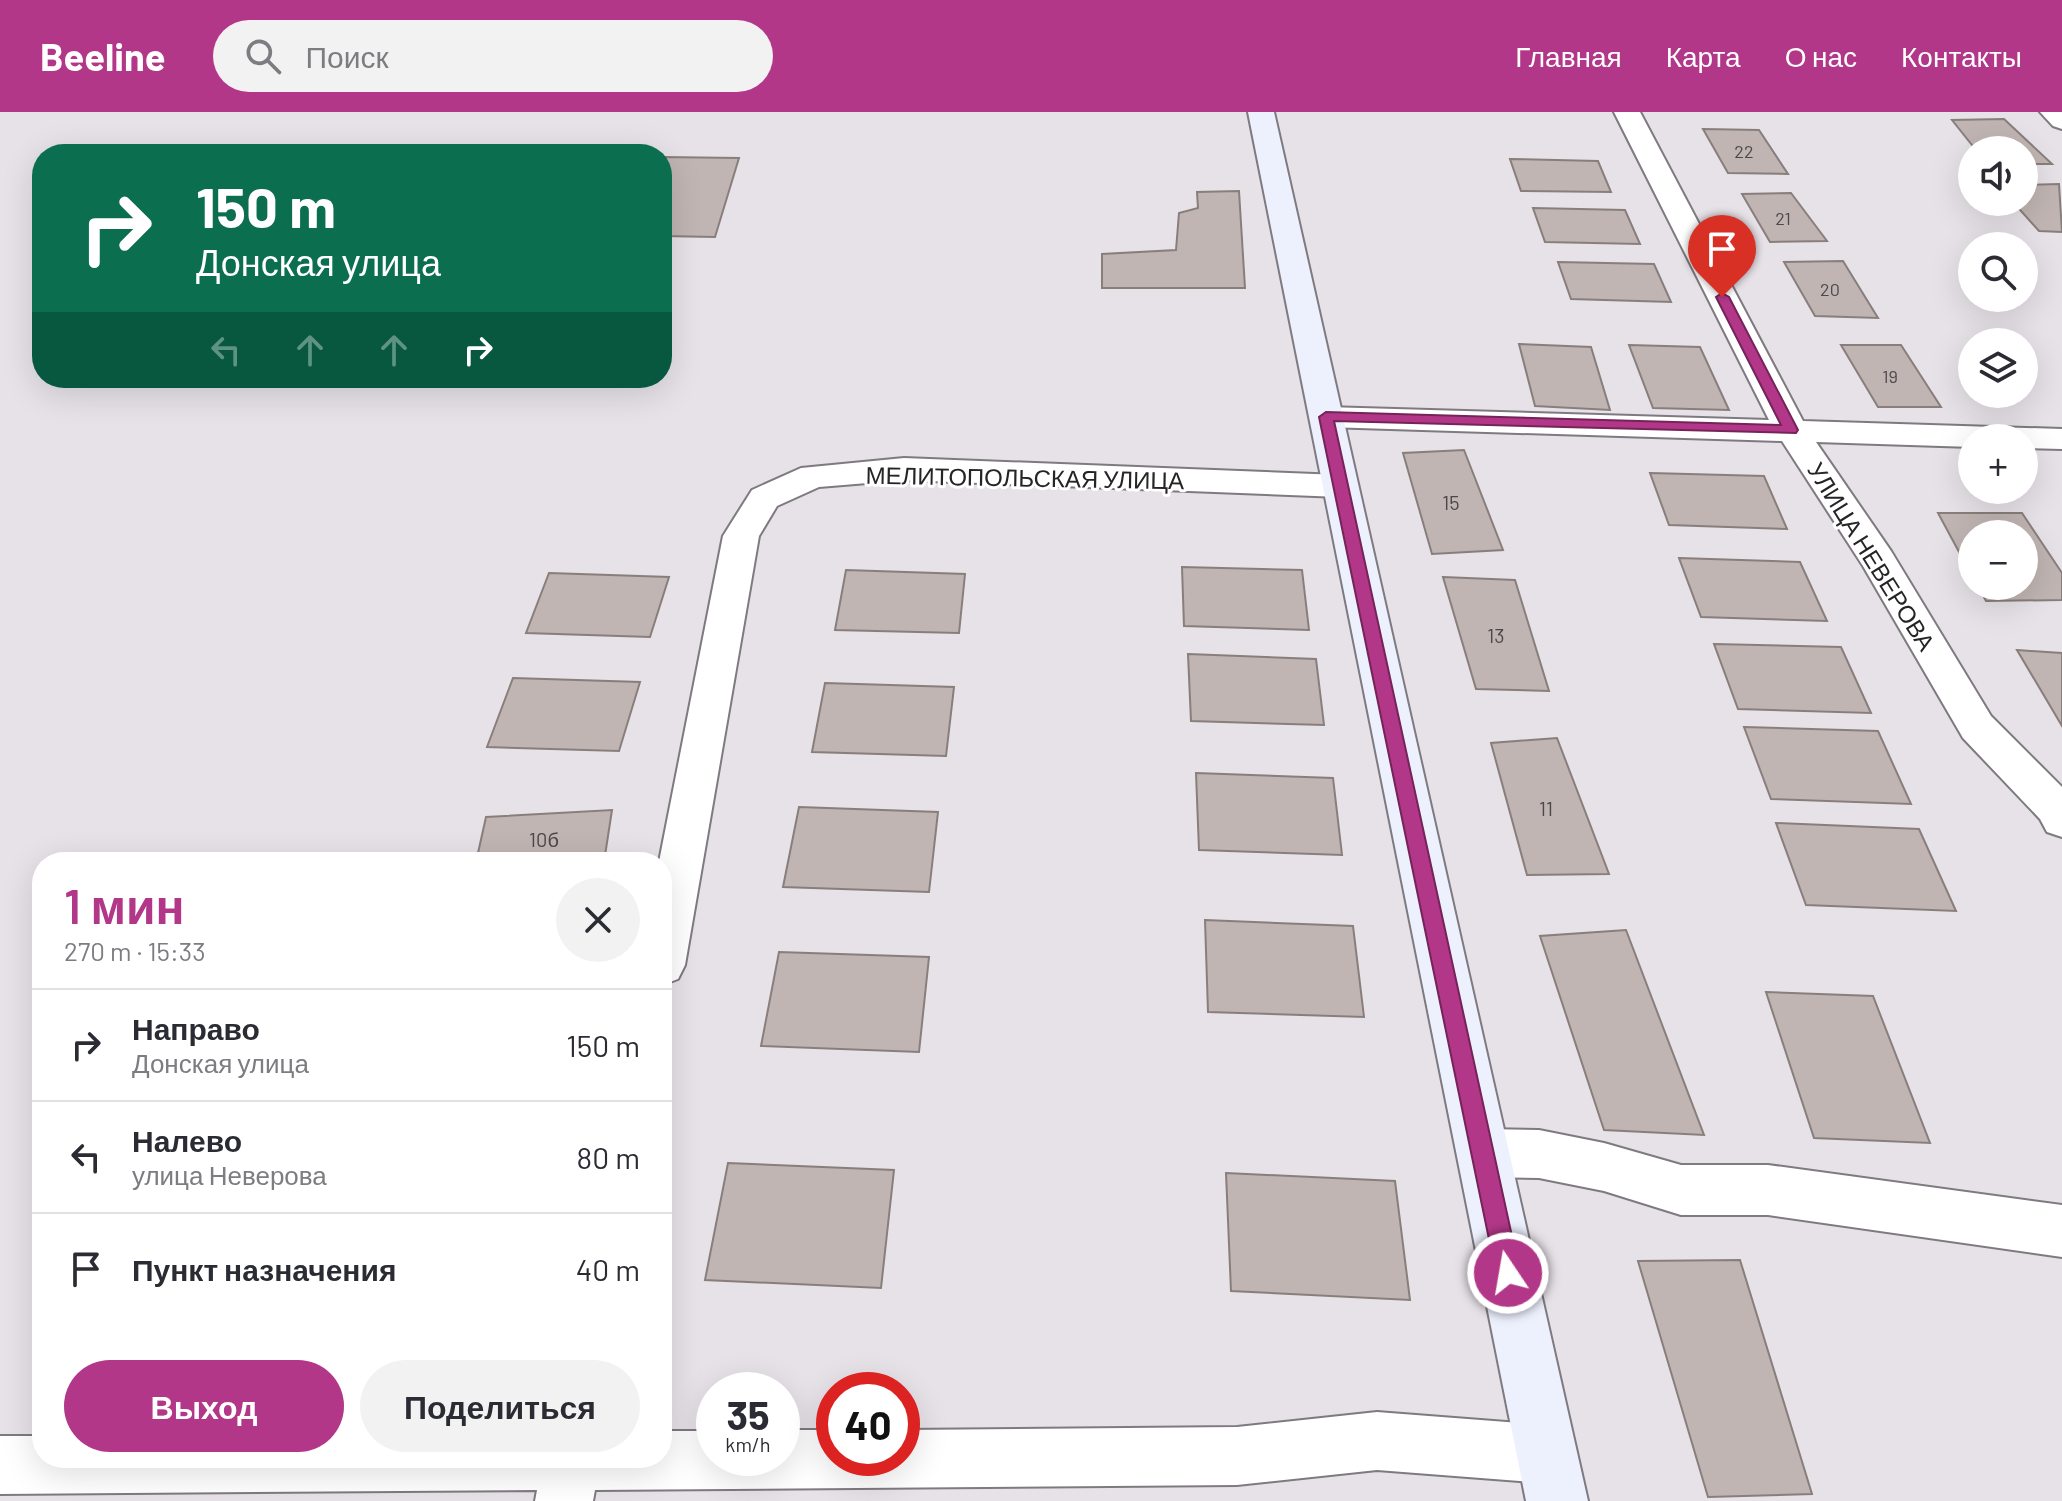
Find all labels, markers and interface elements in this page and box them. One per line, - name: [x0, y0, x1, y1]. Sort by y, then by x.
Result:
- search box: [213, 20, 773, 92]
- text: Beeline: [40, 33, 165, 79]
- icon: search: [241, 34, 285, 78]
- text: Поиск: [305, 38, 389, 74]
- text: Главная: [1515, 39, 1622, 73]
- text: Карта: [1666, 39, 1741, 73]
- text: О нас: [1785, 39, 1857, 73]
- text: Контакты: [1901, 39, 2022, 73]
- map controls: [1958, 136, 2038, 600]
- button: sound: [1958, 136, 2038, 216]
- house number: 22: [1734, 140, 1754, 162]
- text: 150 m: [196, 172, 336, 239]
- icon: right: [64, 176, 168, 280]
- house number: 21: [1775, 207, 1791, 229]
- pin: [1688, 215, 1756, 297]
- icon: arrive: [1700, 227, 1744, 271]
- button: search: [1958, 232, 2038, 312]
- text: Донская улица: [196, 240, 441, 283]
- house number: 20: [1820, 278, 1840, 300]
- icon: left: [204, 328, 248, 372]
- icon: ahead: [288, 328, 332, 372]
- icon: ahead: [372, 328, 416, 372]
- icon: right: [456, 328, 500, 372]
- button: layers: [1958, 328, 2038, 408]
- house number: 19: [1882, 365, 1898, 387]
- button: +: [1958, 424, 2038, 504]
- street label: УЛИЦА НЕВЕРОВА: [1802, 456, 1942, 656]
- street label: МЕЛИТОПОЛЬСКАЯ УЛИЦА: [865, 460, 1185, 494]
- house number: 15: [1442, 490, 1460, 514]
- button: −: [1958, 520, 2038, 600]
- house number: 13: [1487, 623, 1505, 647]
- house number: 11: [1539, 796, 1553, 820]
- house number: 10б: [529, 827, 559, 851]
- text: 1 мин: [64, 876, 185, 934]
- button: close: [556, 878, 640, 962]
- text: 270 m · 15:33: [64, 935, 206, 966]
- text: Направо: [132, 1010, 260, 1046]
- icon: right: [64, 1023, 108, 1067]
- text: 150 m: [566, 1027, 640, 1063]
- text: Донская улица: [132, 1047, 309, 1078]
- text: Налево: [132, 1122, 242, 1158]
- icon: left: [64, 1135, 108, 1179]
- text: 80 m: [577, 1139, 640, 1175]
- text: улица Неверова: [132, 1159, 327, 1190]
- position arrow: [1466, 1231, 1550, 1315]
- icon: arrive: [64, 1247, 108, 1291]
- text: Пункт назначения: [132, 1251, 396, 1287]
- text: 40 m: [576, 1251, 640, 1287]
- button: Выход: [64, 1360, 344, 1452]
- button: Поделиться: [360, 1360, 640, 1452]
- speed limit sign: 40: [816, 1372, 920, 1476]
- text: 35: [726, 1390, 770, 1438]
- text: km/h: [725, 1432, 771, 1456]

